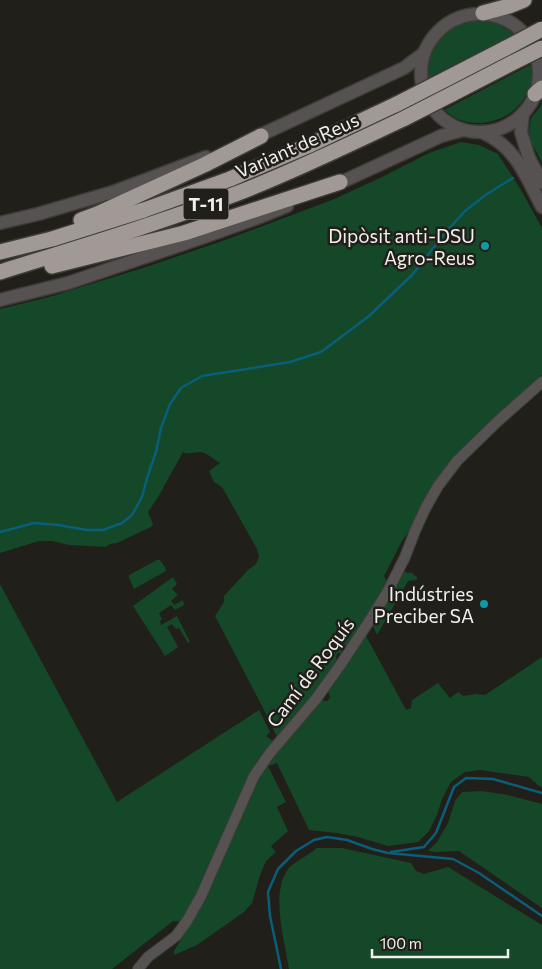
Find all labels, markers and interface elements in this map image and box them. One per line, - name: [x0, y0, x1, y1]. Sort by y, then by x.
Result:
- street label: Variant de Reus: [232, 108, 362, 182]
- road number: T-11: [184, 188, 228, 220]
- place label: Dipòsit anti-DSU Agro-Reus: [328, 224, 475, 269]
- marker: Dipòsit anti-DSU Agro-Reus: [479, 240, 491, 252]
- place label: Indústries Preciber SA: [374, 582, 474, 627]
- marker: Indústries Preciber SA: [478, 598, 490, 610]
- street label: Camí de Roquís: [261, 613, 359, 731]
- scale bar: [372, 926, 508, 958]
- text: 100 m: [380, 934, 422, 952]

